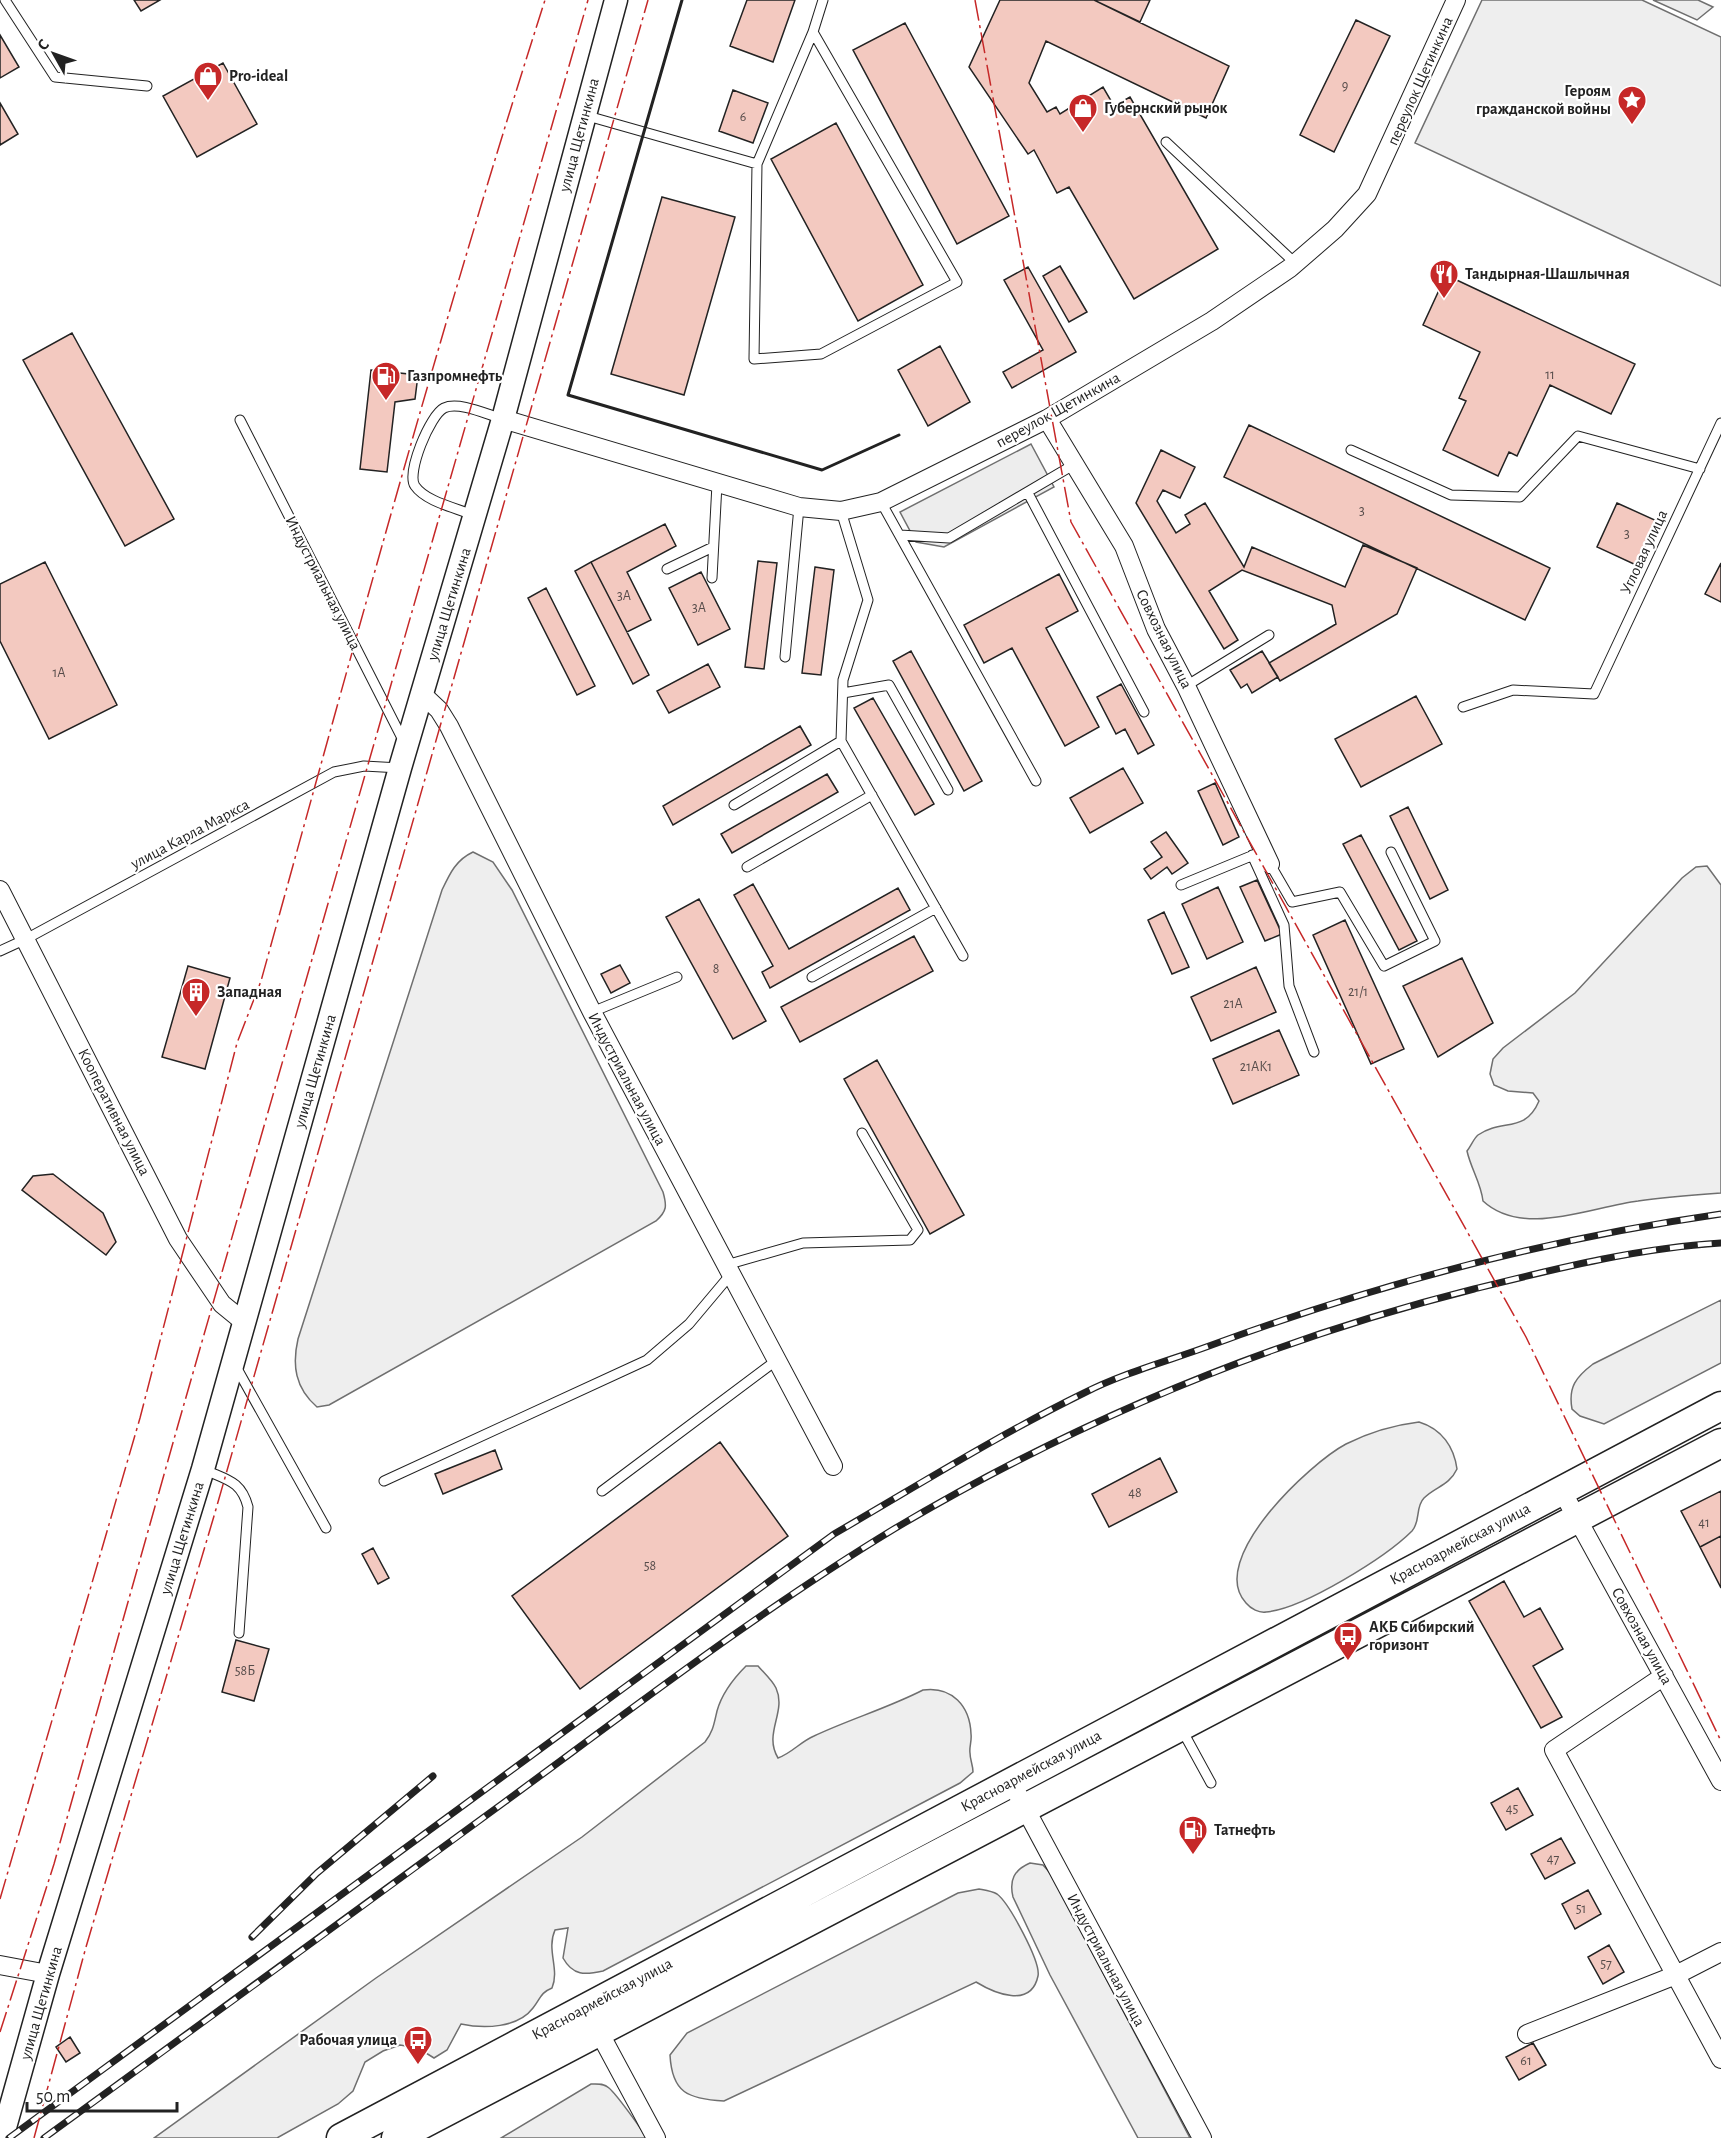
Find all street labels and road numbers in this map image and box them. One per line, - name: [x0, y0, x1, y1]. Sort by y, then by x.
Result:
- street label: переулок Щетинкина: [1384, 14, 1457, 148]
- street label: улица Щетинкина: [556, 76, 603, 195]
- street label: переулок Щетинкина: [993, 369, 1123, 452]
- street label: Угловая улица: [1618, 507, 1671, 597]
- street label: Индустриальная улица: [281, 513, 364, 653]
- street label: улица Щетинкина: [424, 546, 475, 664]
- street label: Совхозная улица: [1132, 587, 1195, 692]
- street label: улица Карла Маркса: [127, 796, 252, 873]
- street label: Индустриальная улица: [584, 1010, 669, 1149]
- street label: улица Щетинкина: [291, 1012, 340, 1131]
- street label: Кооперативная улица: [74, 1046, 153, 1179]
- street label: улица Щетинкина: [157, 1480, 208, 1598]
- street label: Красноармейская улица: [1387, 1500, 1533, 1589]
- street label: Совхозная улица: [1608, 1585, 1675, 1688]
- street label: Красноармейская улица: [958, 1727, 1104, 1816]
- street label: Индустриальная улица: [1063, 1891, 1148, 2030]
- street label: улица Щетинкина: [17, 1944, 66, 2063]
- street label: Красноармейская улица: [529, 1955, 675, 2044]

